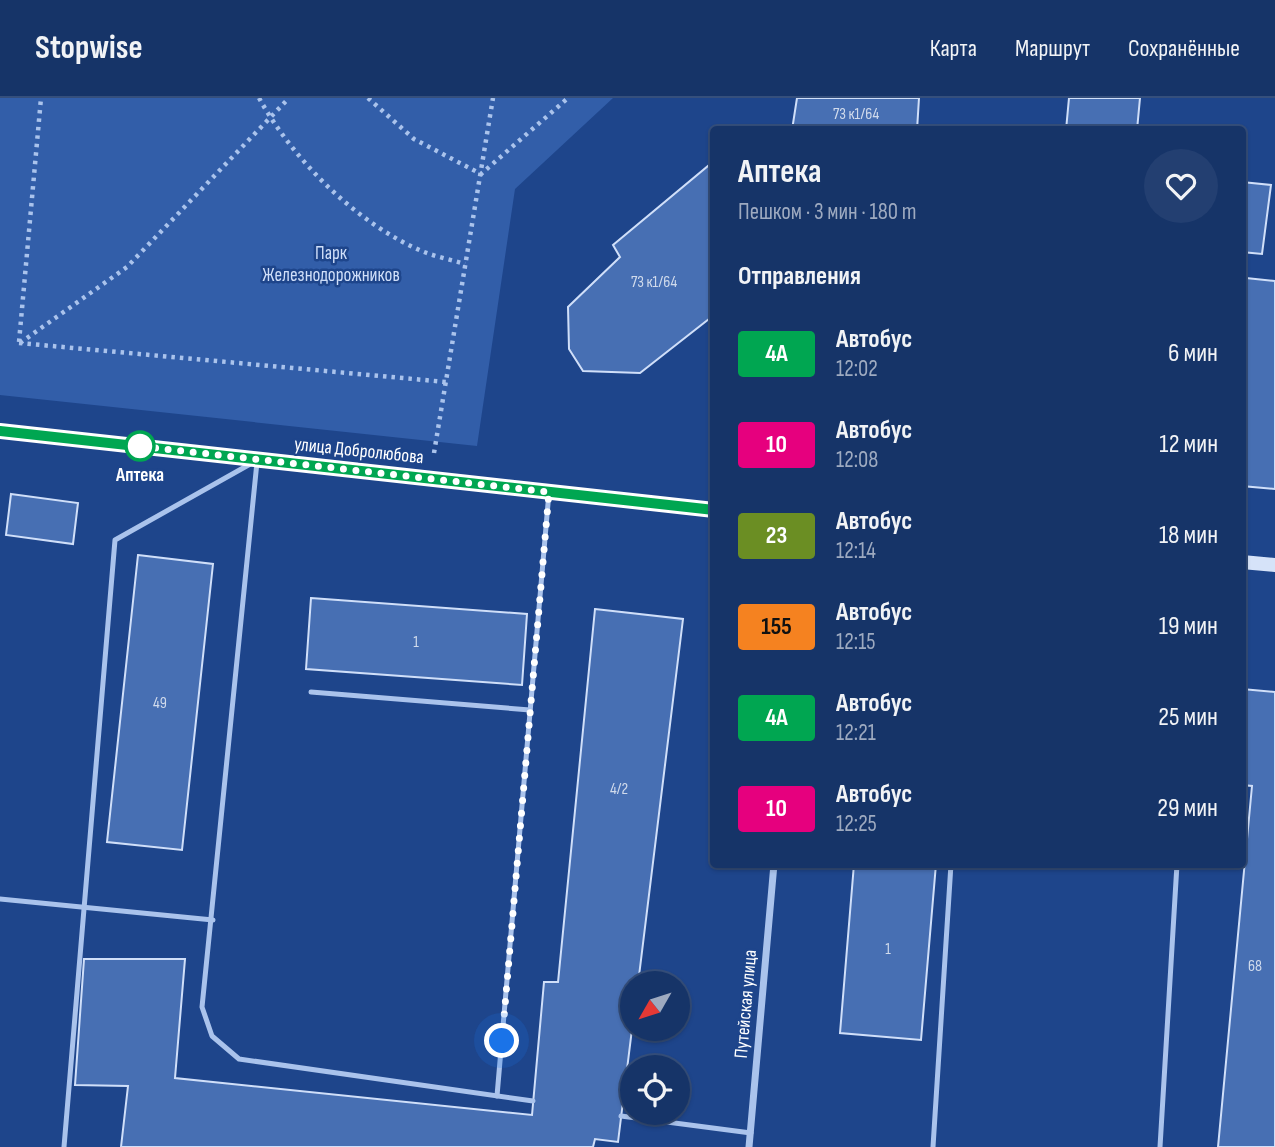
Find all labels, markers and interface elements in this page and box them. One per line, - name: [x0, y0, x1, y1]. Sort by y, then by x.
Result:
- text: Stopwise: [35, 28, 143, 68]
- text: Карта: [930, 34, 977, 63]
- text: Маршрут: [1015, 34, 1090, 63]
- text: Сохранённые: [1128, 34, 1240, 63]
- house number: 73 к1/64: [833, 105, 879, 124]
- button: heart: [1144, 149, 1218, 223]
- text: Аптека: [738, 152, 822, 192]
- text: Пешком · 3 мин · 180 m: [738, 198, 916, 226]
- park label: Парк Железнодорожников: [262, 242, 400, 287]
- text: Отправления: [738, 261, 861, 292]
- house number: 73 к1/64: [631, 273, 677, 292]
- text: Автобус: [836, 324, 912, 355]
- text: 6 мин: [1168, 338, 1218, 369]
- text: 4А: [765, 339, 788, 368]
- text: 12:02: [836, 355, 878, 383]
- text: Автобус: [836, 415, 912, 446]
- text: 12 мин: [1159, 429, 1218, 460]
- text: 10: [766, 430, 787, 459]
- marker: Аптека: [125, 431, 155, 461]
- street label: улица Добролюбова: [293, 433, 425, 469]
- text: 12:08: [836, 446, 878, 474]
- place label: Аптека: [115, 464, 164, 487]
- text: Автобус: [836, 506, 912, 537]
- text: 18 мин: [1159, 520, 1218, 551]
- text: 23: [766, 521, 787, 550]
- text: 12:14: [836, 537, 876, 565]
- text: Автобус: [836, 597, 912, 628]
- text: 19 мин: [1159, 611, 1218, 642]
- text: 155: [761, 612, 792, 641]
- text: 12:15: [836, 628, 875, 656]
- house number: 1: [413, 633, 419, 652]
- text: Автобус: [836, 688, 912, 719]
- house number: 49: [153, 694, 167, 713]
- text: 25 мин: [1158, 702, 1218, 733]
- text: 4А: [765, 703, 788, 732]
- text: 12:21: [836, 719, 876, 747]
- text: Автобус: [836, 779, 912, 810]
- house number: 4/2: [610, 780, 628, 799]
- text: 29 мин: [1157, 793, 1218, 824]
- text: 10: [766, 794, 787, 823]
- text: 12:25: [836, 810, 877, 838]
- house number: 1: [885, 940, 891, 959]
- street label: Путейская улица: [730, 949, 762, 1059]
- house number: 68: [1248, 957, 1262, 976]
- north arrow: [620, 971, 690, 1041]
- map controls: [620, 971, 690, 1125]
- your location: [484, 1023, 519, 1058]
- button: locate: [620, 1055, 690, 1125]

